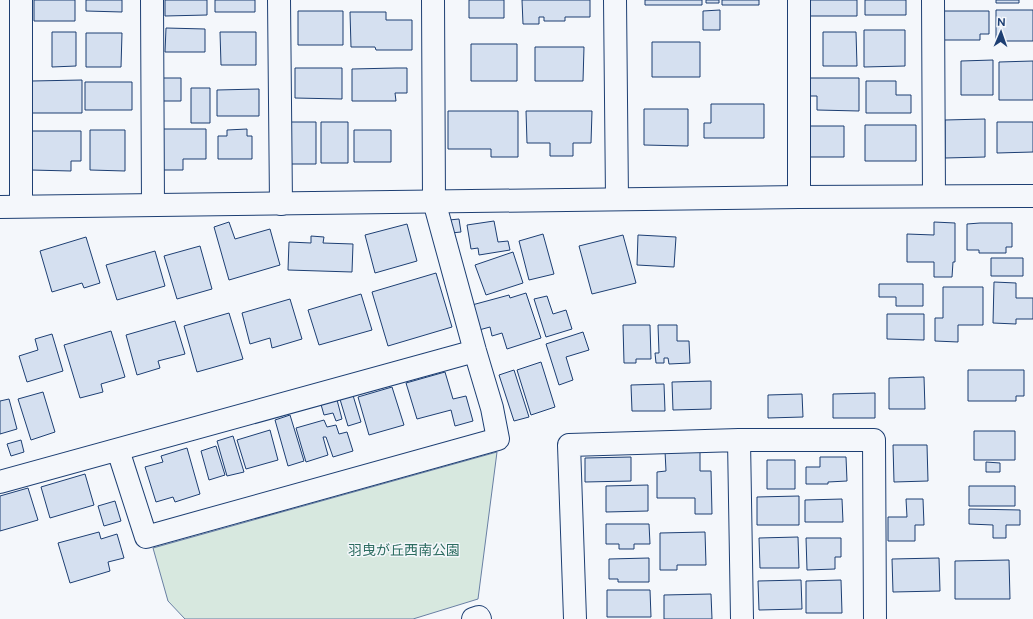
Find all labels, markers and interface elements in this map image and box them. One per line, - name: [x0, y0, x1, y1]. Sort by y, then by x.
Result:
- north arrow: [981, 12, 1021, 52]
- text: N: [997, 16, 1006, 29]
- park label: 羽曳が丘西南公園: [348, 542, 460, 559]

